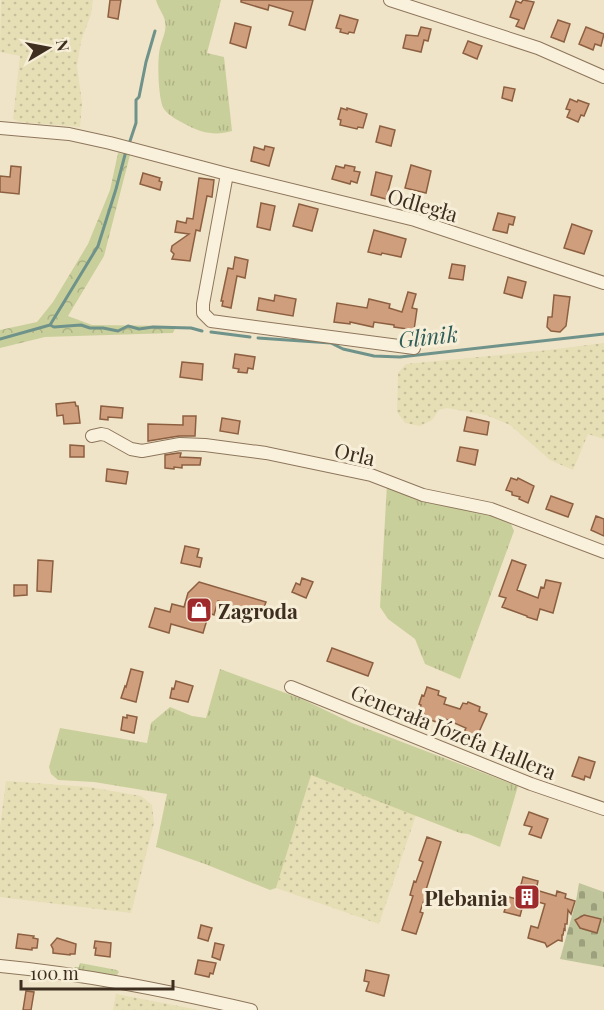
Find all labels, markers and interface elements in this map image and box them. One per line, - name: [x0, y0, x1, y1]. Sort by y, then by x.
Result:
- north arrow: [18, 18, 78, 78]
- text: N: [52, 38, 75, 53]
- street label: Odległa: [385, 181, 462, 227]
- water label: Glinik: [397, 318, 459, 354]
- street label: Orla: [332, 435, 379, 471]
- shop icon: Zagroda: [184, 595, 214, 625]
- place label: Zagroda: [218, 596, 298, 624]
- street label: Generała Józefa Hallera: [347, 677, 561, 785]
- building icon: Plebania: [512, 882, 542, 912]
- place label: Plebania: [424, 883, 508, 911]
- scale bar: [21, 953, 172, 991]
- text: 100 m: [30, 961, 79, 985]

